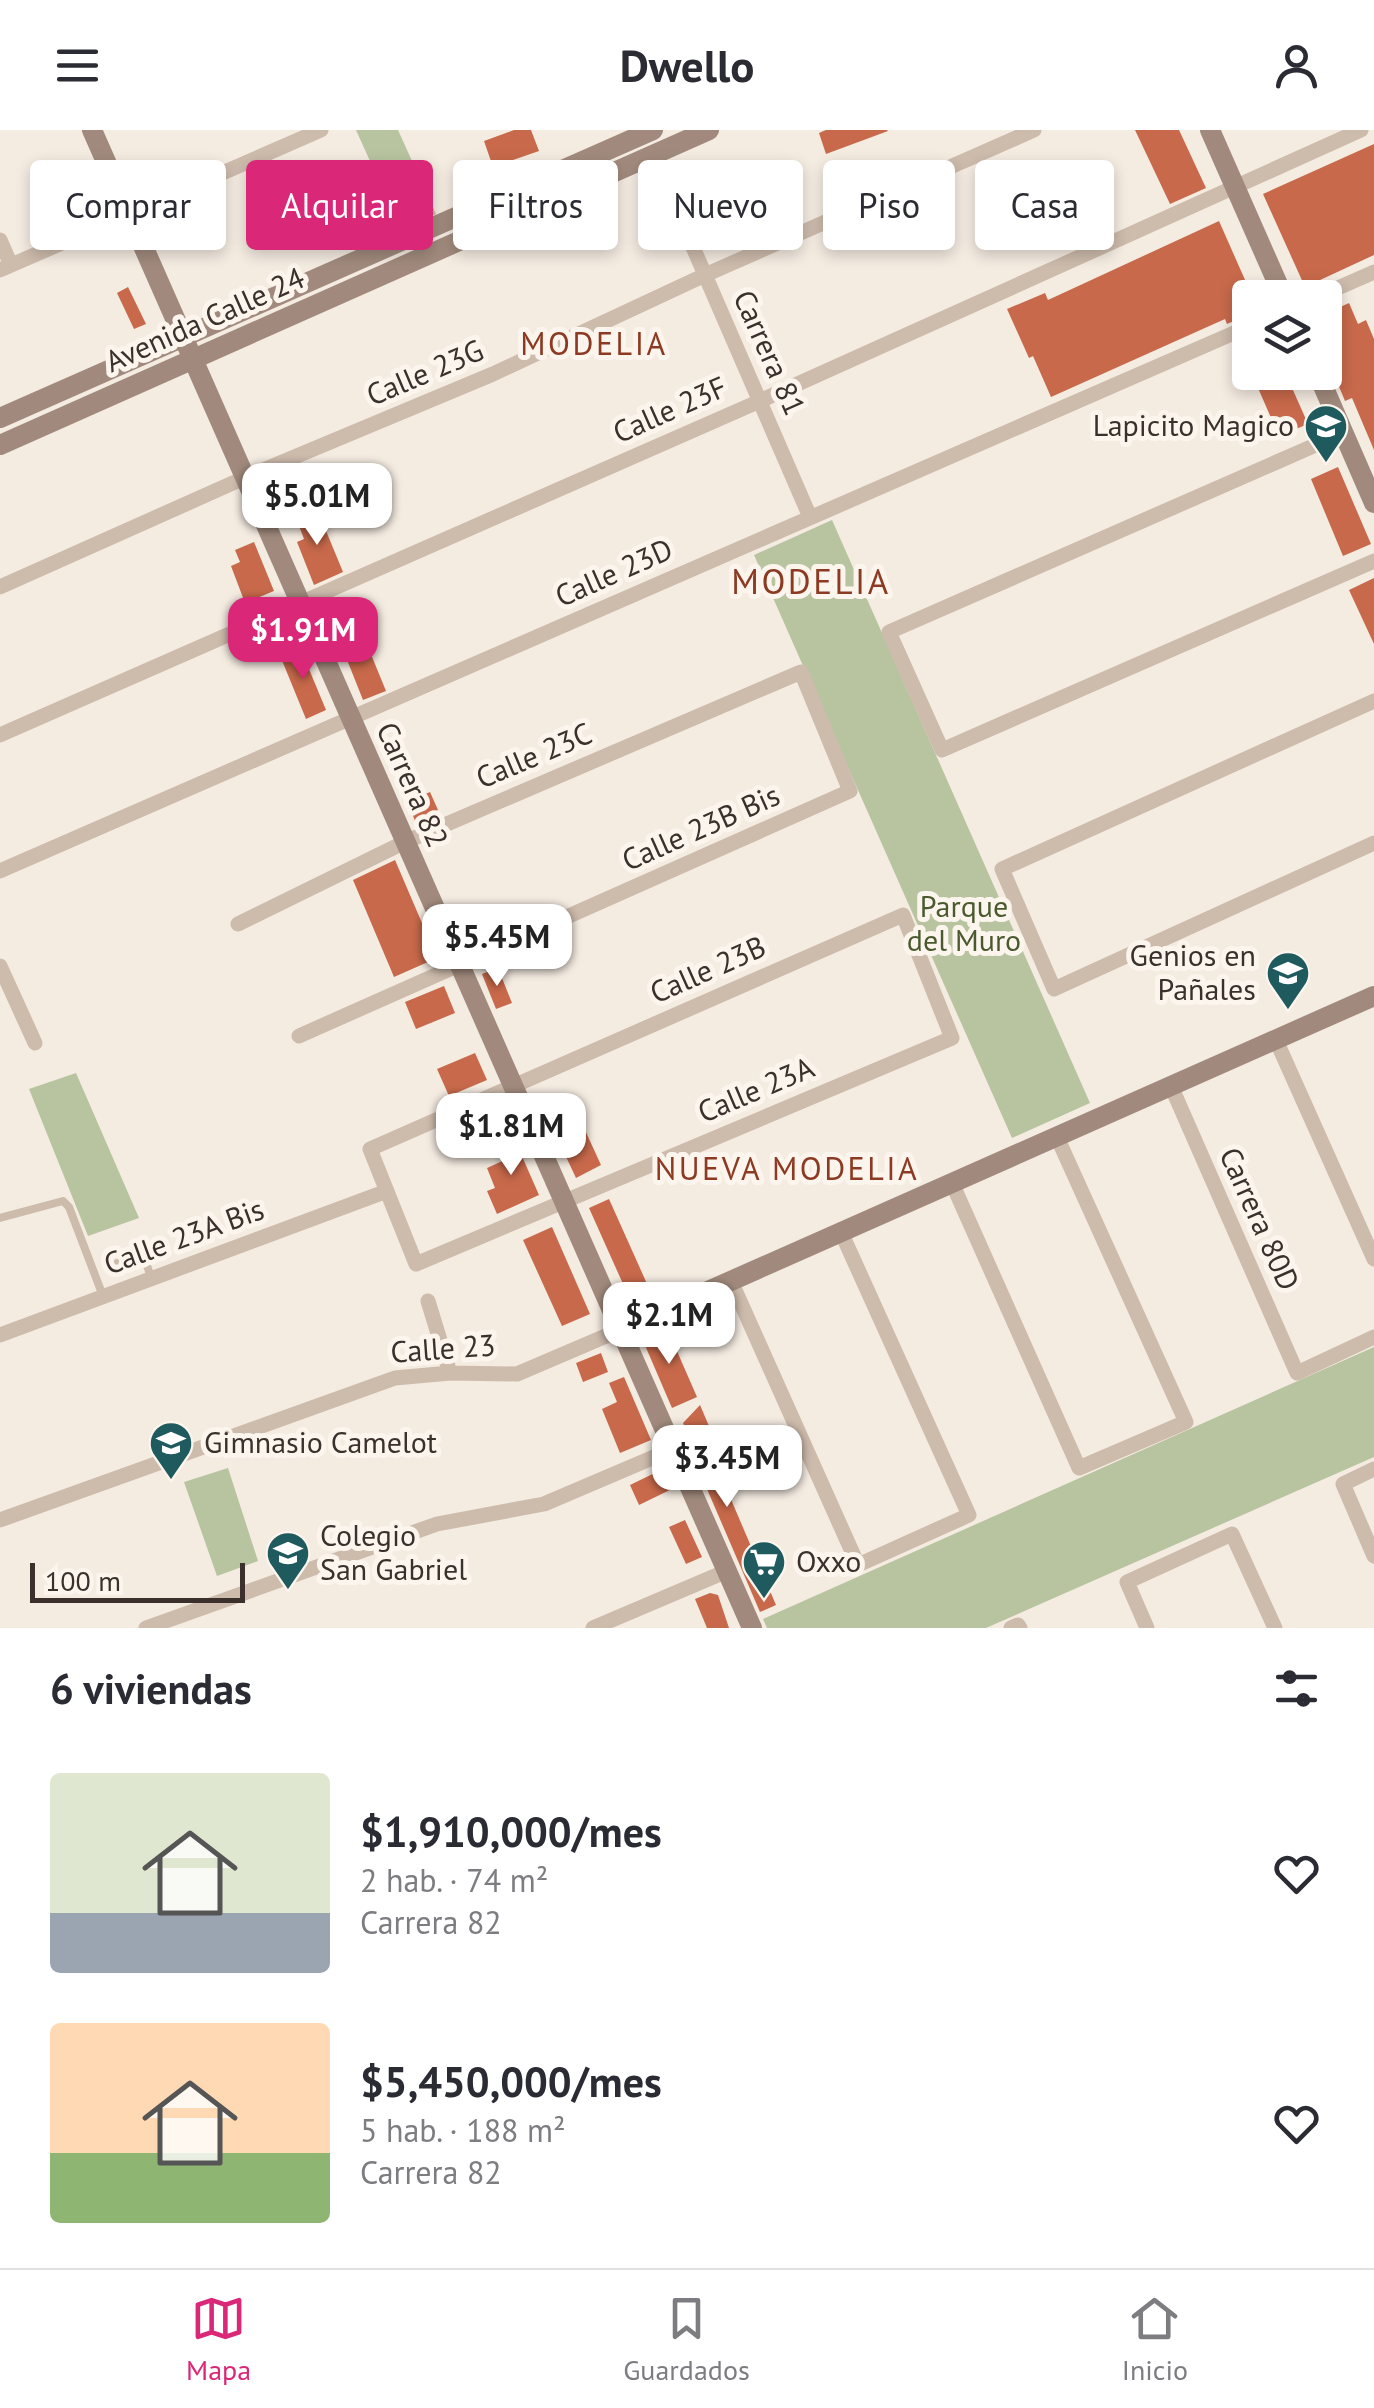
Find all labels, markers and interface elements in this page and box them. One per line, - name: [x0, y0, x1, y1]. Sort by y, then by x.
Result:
- text: Dwello: [620, 36, 754, 94]
- icon: menu: [50, 38, 105, 93]
- icon: person: [1269, 38, 1324, 93]
- chip: Comprar: [30, 160, 226, 250]
- chip: Alquilar: [246, 160, 433, 250]
- chip: Filtros: [453, 160, 618, 250]
- chip: Nuevo: [638, 160, 803, 250]
- chip: Piso: [823, 160, 955, 250]
- chip: Casa: [975, 160, 1114, 250]
- street label: Avenida Calle 24: [99, 257, 310, 380]
- map controls: [1232, 280, 1342, 390]
- button: layers: [1232, 280, 1342, 390]
- street label: Carrera 81: [726, 284, 815, 421]
- district label: MODELIA: [520, 322, 668, 364]
- street label: Calle 23G: [360, 330, 489, 414]
- street label: Calle 23F: [606, 366, 732, 451]
- school or university icon: Lapicito Magico: [1303, 403, 1349, 464]
- place label: Lapicito Magico: [1093, 405, 1294, 444]
- pin: $5.01M: [236, 463, 398, 548]
- text: $5.01M: [264, 474, 370, 516]
- street label: Calle 23D: [549, 528, 678, 615]
- district label: MODELIA: [731, 558, 891, 604]
- pin: $1.91M: [222, 597, 384, 682]
- text: $1.91M: [250, 608, 356, 650]
- street label: Calle 23C: [470, 713, 597, 796]
- street label: Carrera 82: [369, 716, 458, 853]
- street label: Calle 23B Bis: [615, 775, 785, 879]
- park label: Parque del Muro: [907, 886, 1021, 959]
- pin: $5.45M: [416, 904, 578, 989]
- text: $5.45M: [444, 915, 550, 957]
- street label: Calle 23B: [644, 926, 771, 1011]
- place label: Genios en Pañales: [1130, 935, 1256, 1008]
- school or university icon: Genios en Pañales: [1265, 950, 1311, 1011]
- street label: Calle 23A: [691, 1047, 820, 1131]
- pin: $1.81M: [430, 1093, 592, 1178]
- text: $1.81M: [458, 1104, 564, 1146]
- street label: Carrera 80D: [1212, 1141, 1309, 1296]
- district label: NUEVA MODELIA: [655, 1147, 919, 1189]
- street label: Calle 23A Bis: [98, 1189, 269, 1283]
- pin: $2.1M: [599, 1282, 739, 1367]
- text: $2.1M: [625, 1293, 713, 1335]
- street label: Calle 23: [389, 1324, 497, 1371]
- school or university icon: Gimnasio Camelot: [148, 1420, 194, 1481]
- place label: Gimnasio Camelot: [204, 1422, 437, 1461]
- pin: $3.45M: [646, 1425, 808, 1510]
- text: $3.45M: [674, 1436, 780, 1478]
- place label: Colegio San Gabriel: [320, 1515, 467, 1588]
- school or university icon: Colegio San Gabriel: [265, 1530, 311, 1591]
- supermarket icon: Oxxo: [741, 1539, 787, 1600]
- place label: Oxxo: [796, 1541, 861, 1580]
- scale bar: [30, 1558, 245, 1602]
- text: 100 m: [45, 1562, 121, 1599]
- text: 6 viviendas: [50, 1661, 252, 1716]
- icon: filters: [1269, 1661, 1324, 1716]
- text: $1,910,000/mes: [360, 1804, 662, 1859]
- icon: home: [130, 1813, 250, 1933]
- icon: heart: [1269, 1846, 1324, 1901]
- text: 2 hab. · 74 m²: [360, 1859, 548, 1901]
- text: Carrera 82: [360, 1901, 502, 1943]
- text: $5,450,000/mes: [360, 2054, 662, 2109]
- icon: home: [130, 2063, 250, 2183]
- icon: heart: [1269, 2096, 1324, 2151]
- text: 5 hab. · 188 m²: [360, 2109, 566, 2151]
- text: Carrera 82: [360, 2151, 502, 2193]
- tab: Mapa: [186, 2291, 251, 2388]
- tab: Guardados: [623, 2291, 750, 2388]
- tab: Inicio: [1122, 2291, 1188, 2388]

